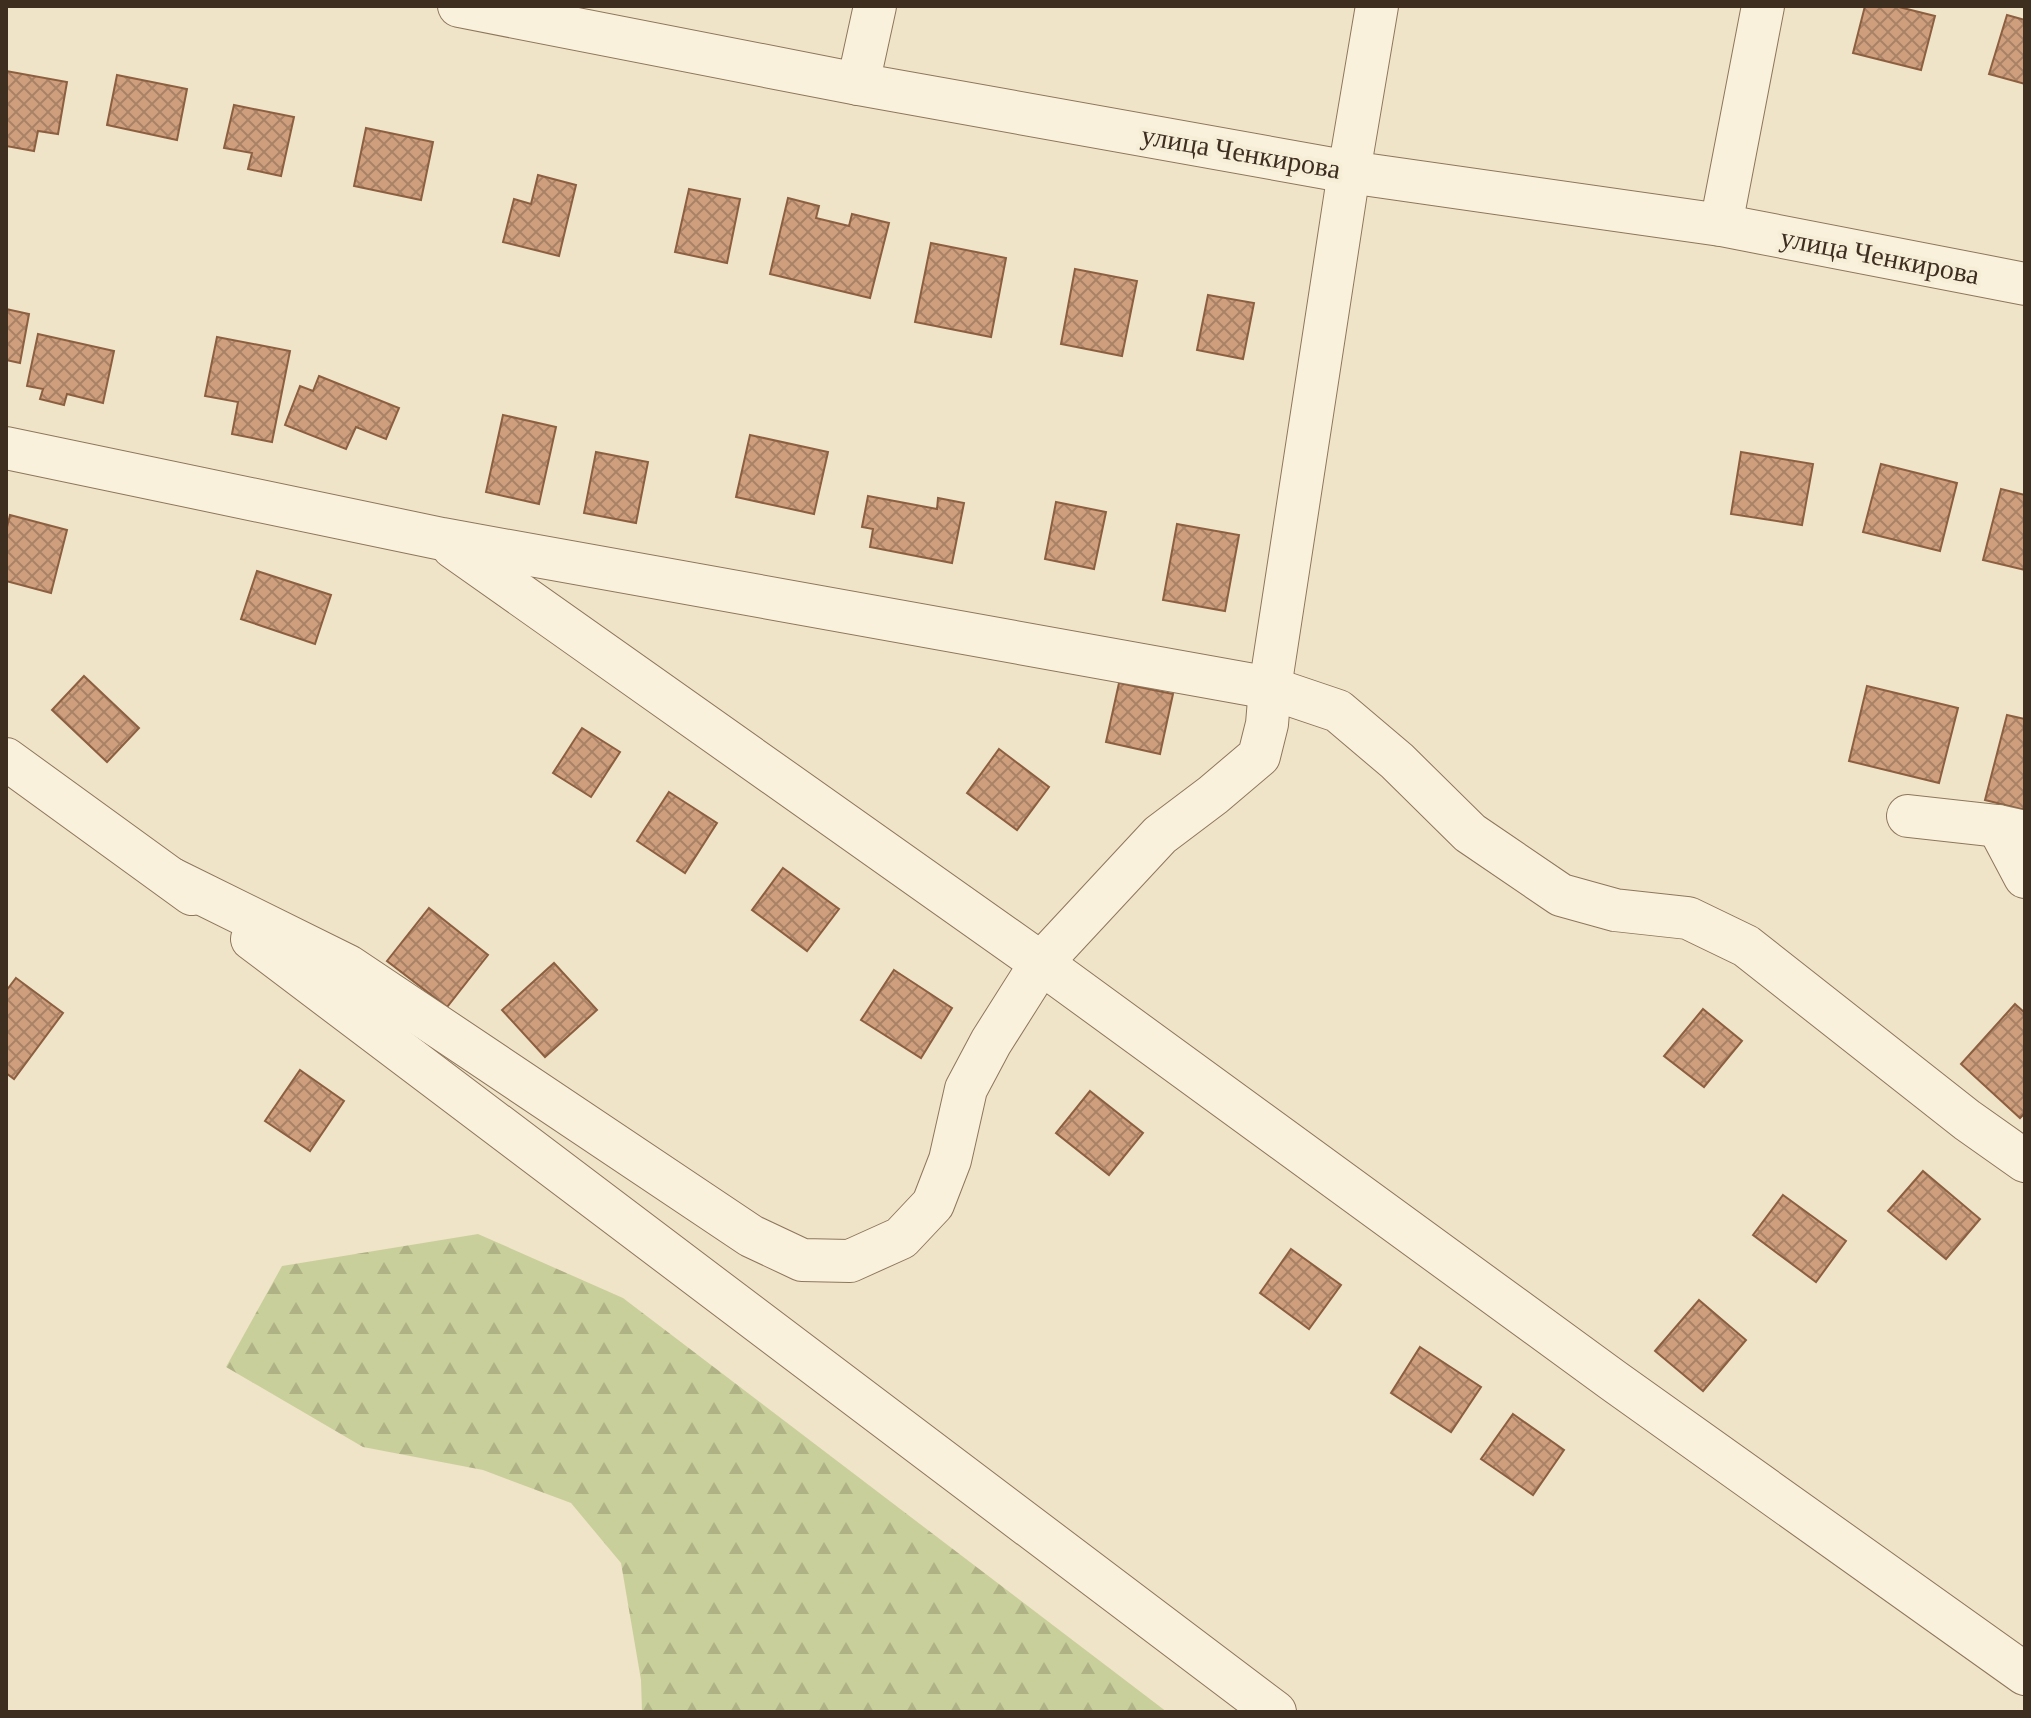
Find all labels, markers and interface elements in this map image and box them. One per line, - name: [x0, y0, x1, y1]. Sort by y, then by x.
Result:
- street label: улица Ченкирова: [1139, 119, 1344, 185]
- street label: улица Ченкирова: [1778, 222, 1983, 291]

